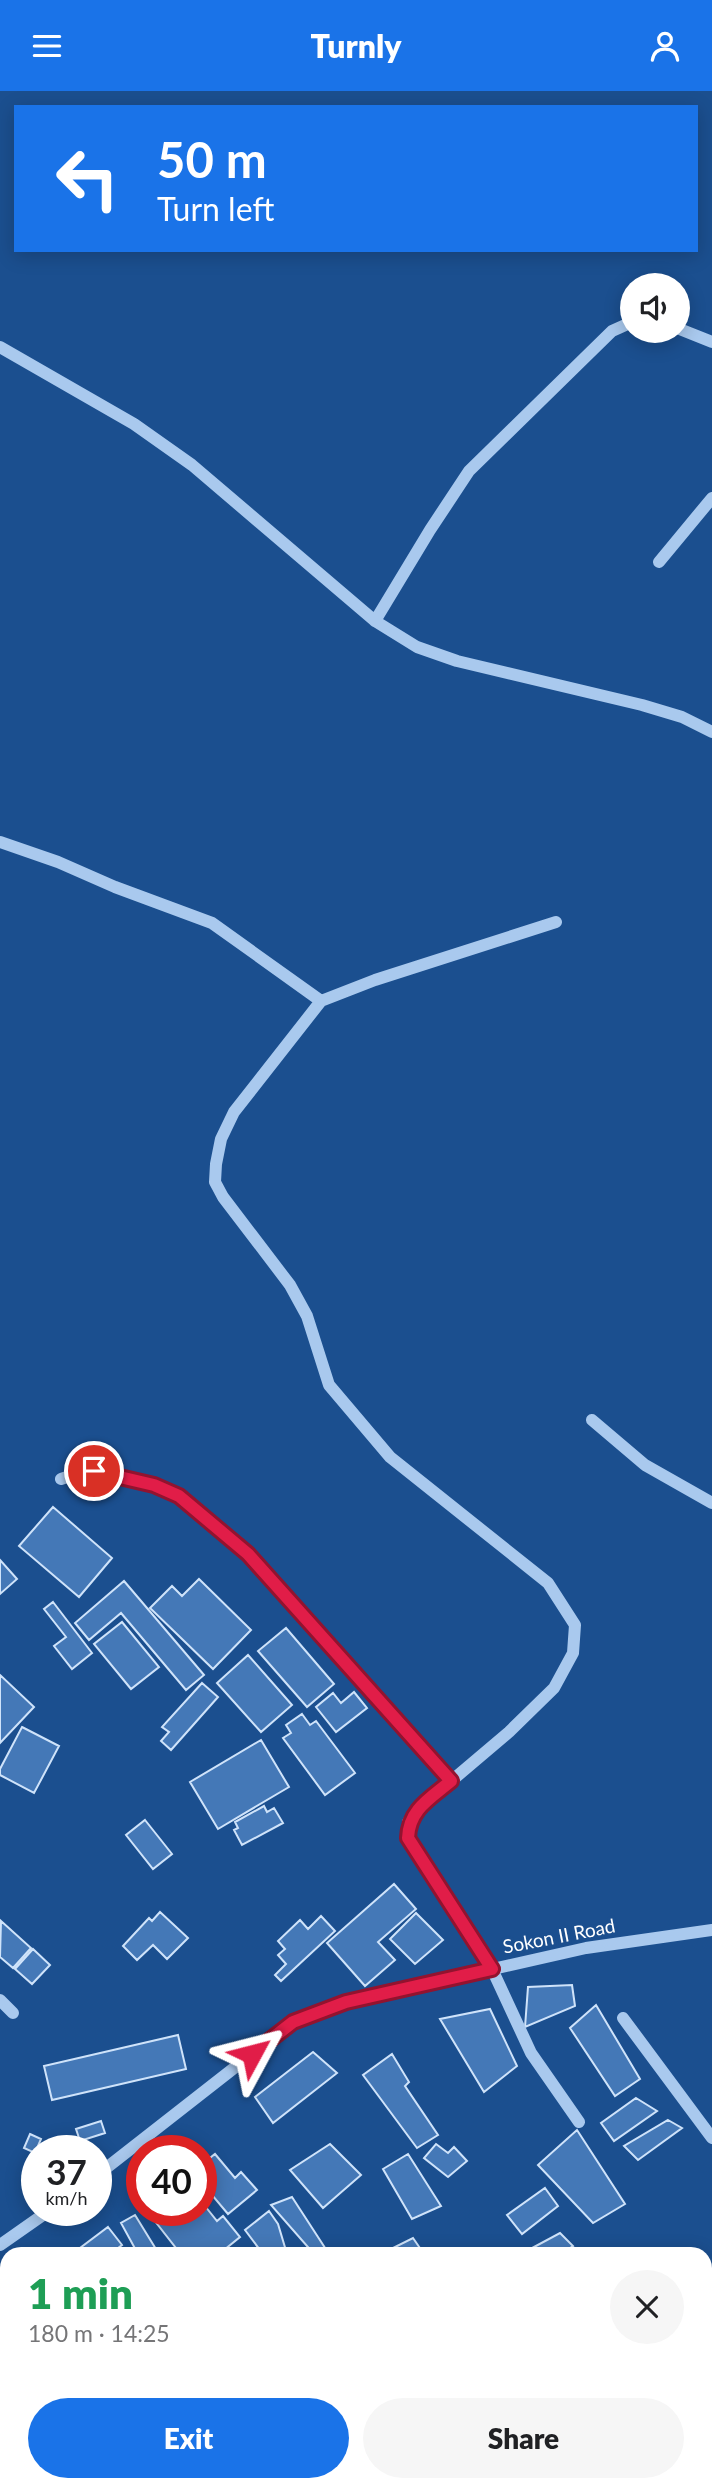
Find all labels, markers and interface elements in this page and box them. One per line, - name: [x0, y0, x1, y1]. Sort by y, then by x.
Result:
- text: Turnly: [310, 26, 402, 65]
- icon: menu: [28, 27, 66, 65]
- icon: person: [646, 27, 684, 65]
- text: 50 m: [157, 130, 267, 188]
- icon: left: [42, 133, 133, 224]
- text: Turn left: [157, 189, 274, 228]
- map controls: [620, 273, 690, 343]
- button: sound: [620, 273, 690, 343]
- pin: [64, 1441, 124, 1501]
- icon: arrive: [75, 1452, 113, 1490]
- street label: Sokon II Road: [501, 1913, 617, 1958]
- position arrow: [215, 2017, 289, 2091]
- speed limit sign: 40: [126, 2135, 217, 2226]
- text: 37: [46, 2150, 87, 2192]
- text: km/h: [45, 2187, 88, 2209]
- text: 1 min: [28, 2268, 133, 2318]
- button: close: [610, 2270, 684, 2344]
- text: 180 m · 14:25: [28, 2319, 170, 2347]
- button: Exit: [28, 2398, 349, 2478]
- button: Share: [363, 2398, 684, 2478]

